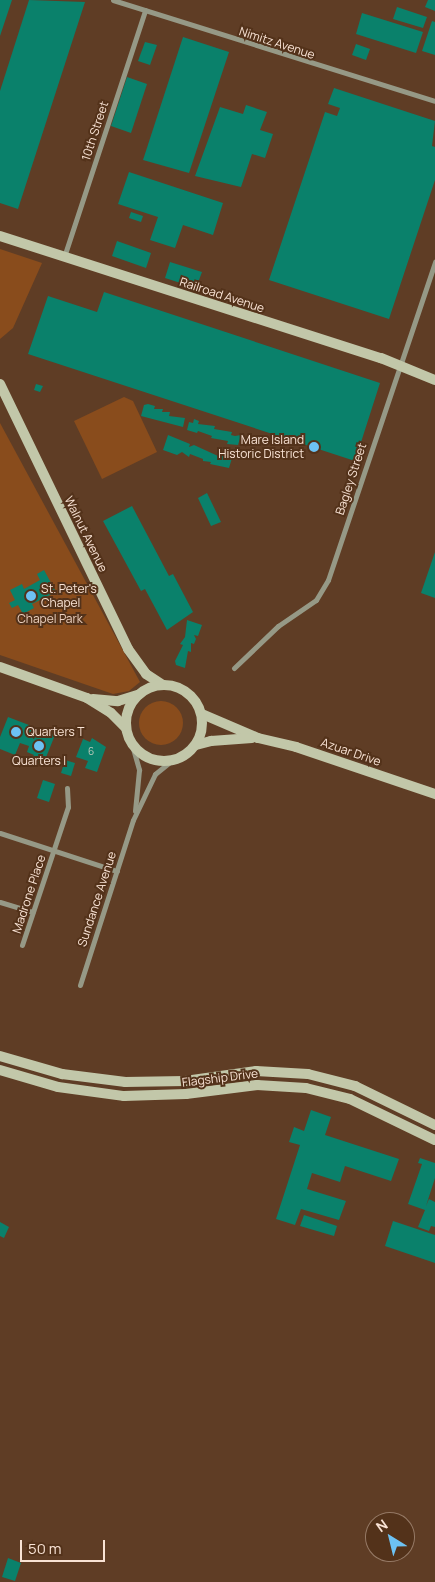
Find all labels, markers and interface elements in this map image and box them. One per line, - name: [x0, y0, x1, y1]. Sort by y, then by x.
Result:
- street label: Nimitz Avenue: [237, 24, 317, 62]
- street label: 10th Street: [79, 99, 111, 163]
- street label: Railroad Avenue: [178, 274, 266, 316]
- place label: Mare Island Historic District: [218, 433, 304, 461]
- marker: Mare Island Historic District: [308, 441, 320, 453]
- street label: Bagley Street: [333, 441, 369, 517]
- street label: Walnut Avenue: [61, 494, 111, 574]
- place label: St. Peter's Chapel: [41, 582, 97, 610]
- marker: St. Peter's Chapel: [25, 590, 37, 602]
- park label: Chapel Park: [17, 612, 83, 626]
- place label: Quarters T: [26, 725, 84, 739]
- marker: Quarters T: [10, 726, 22, 738]
- street label: Azuar Drive: [319, 735, 383, 769]
- marker: Quarters I: [33, 740, 45, 752]
- house number: 6: [88, 746, 94, 758]
- place label: Quarters I: [12, 754, 66, 768]
- street label: Sundance Avenue: [75, 849, 119, 949]
- street label: Madrone Place: [10, 853, 48, 935]
- street label: Flagship Drive: [181, 1066, 259, 1090]
- north arrow: [365, 1512, 415, 1562]
- text: N: [372, 1515, 391, 1536]
- scale bar: [22, 1530, 108, 1562]
- text: 50 m: [28, 1538, 62, 1559]

